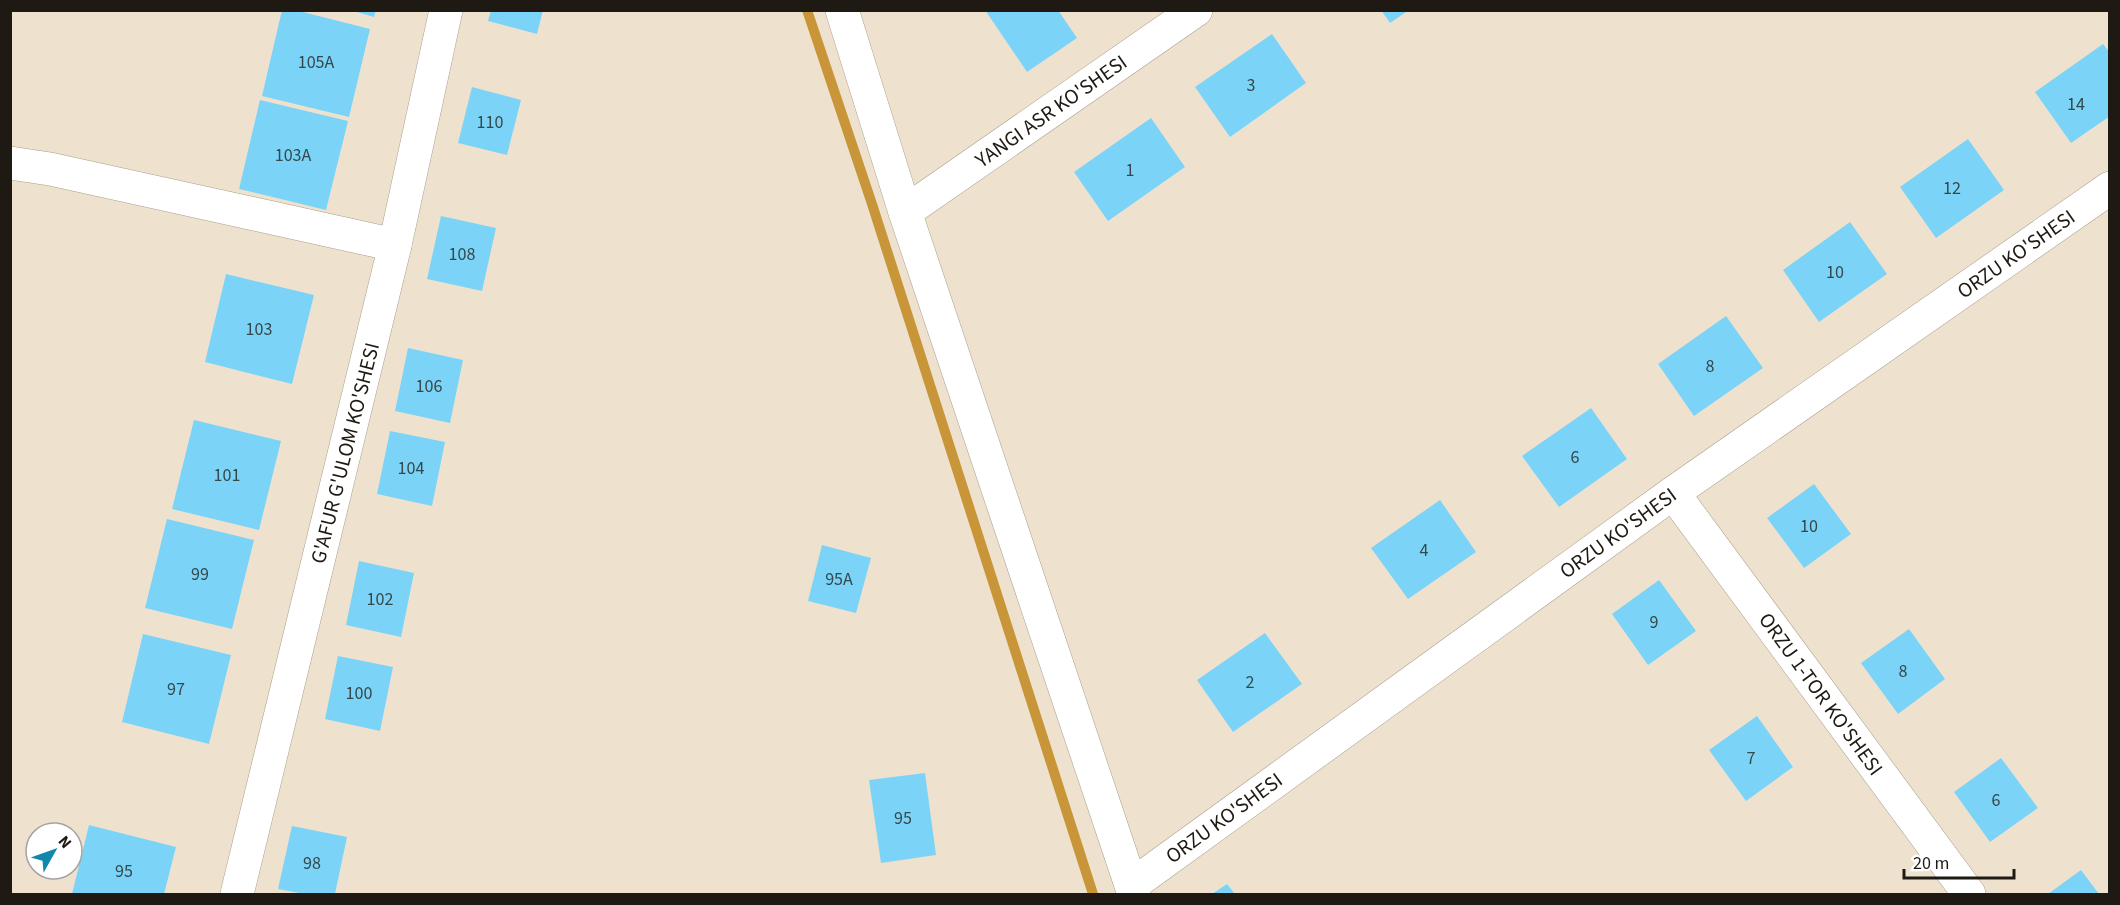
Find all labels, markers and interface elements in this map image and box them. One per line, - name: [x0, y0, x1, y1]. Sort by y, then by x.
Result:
- street label: YANGI ASR KO'SHESI: [968, 47, 1133, 175]
- house number: 105A: [298, 50, 335, 75]
- house number: 3: [1247, 73, 1256, 98]
- house number: 14: [2067, 92, 2085, 117]
- house number: 110: [477, 110, 503, 135]
- house number: 103A: [275, 143, 312, 168]
- house number: 1: [1126, 158, 1134, 183]
- house number: 12: [1943, 176, 1961, 201]
- street label: ORZU KO'SHESI: [1951, 202, 2081, 306]
- house number: 108: [449, 242, 475, 267]
- house number: 10: [1826, 260, 1844, 285]
- house number: 103: [246, 317, 272, 342]
- street label: G'AFUR G'ULOM KO'SHESI: [303, 339, 387, 567]
- house number: 8: [1706, 354, 1715, 379]
- house number: 106: [416, 374, 442, 399]
- house number: 6: [1571, 445, 1580, 470]
- house number: 104: [398, 456, 424, 481]
- house number: 101: [214, 463, 240, 488]
- street label: ORZU KO'SHESI: [1553, 480, 1683, 586]
- house number: 10: [1800, 514, 1818, 539]
- house number: 4: [1420, 538, 1429, 563]
- house number: 99: [191, 562, 209, 587]
- house number: 95A: [825, 567, 853, 592]
- house number: 102: [367, 587, 393, 612]
- street label: ORZU 1-TOR KO'SHESI: [1752, 606, 1890, 782]
- house number: 9: [1650, 610, 1659, 635]
- house number: 8: [1899, 659, 1908, 684]
- house number: 2: [1246, 670, 1255, 695]
- house number: 97: [167, 677, 185, 702]
- house number: 100: [346, 681, 372, 706]
- house number: 7: [1747, 746, 1756, 771]
- street label: ORZU KO'SHESI: [1159, 765, 1289, 871]
- house number: 6: [1992, 788, 2001, 813]
- house number: 95: [894, 806, 912, 831]
- north arrow: [24, 821, 84, 881]
- text: N: [53, 831, 77, 853]
- scale bar: [1904, 842, 2014, 880]
- house number: 98: [303, 851, 321, 876]
- text: 20 m: [1913, 851, 1949, 876]
- house number: 95: [115, 859, 133, 884]

